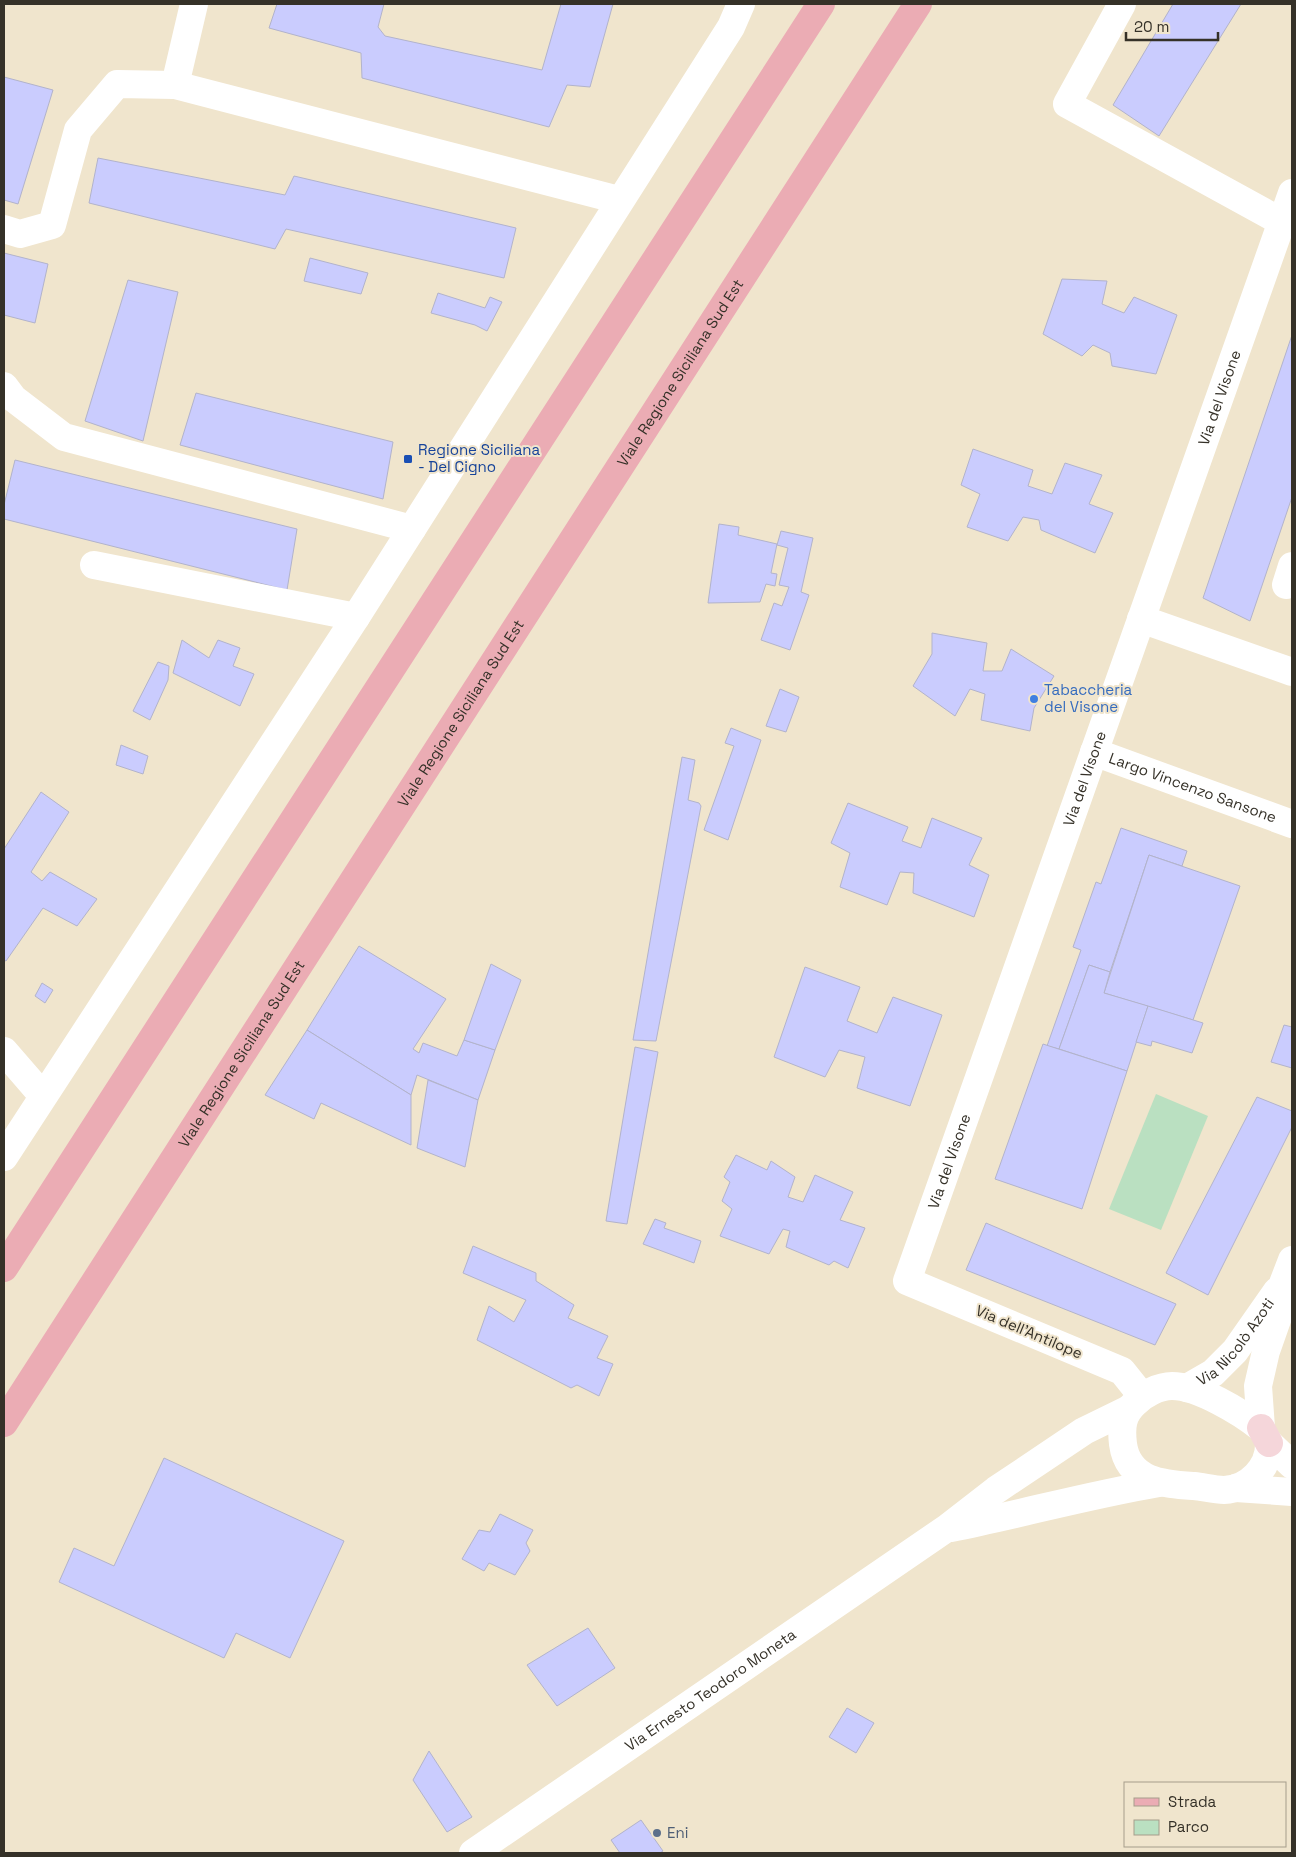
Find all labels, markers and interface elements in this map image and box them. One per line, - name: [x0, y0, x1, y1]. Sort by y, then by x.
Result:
- scale bar: [1126, 10, 1218, 42]
- text: 20 m: [1134, 17, 1169, 36]
- street label: Viale Regione Siciliana Sud Est: [613, 275, 747, 470]
- street label: Via del Visone: [1193, 347, 1245, 448]
- place label: Regione Siciliana - Del Cigno: [418, 440, 541, 476]
- marker: Regione Siciliana - Del Cigno: [402, 453, 414, 465]
- street label: Viale Regione Siciliana Sud Est: [393, 616, 528, 810]
- place label: Tabaccheria del Visone: [1044, 680, 1133, 716]
- marker: Tabaccheria del Visone: [1028, 693, 1040, 705]
- street label: Via del Visone: [1059, 728, 1110, 829]
- street label: Largo Vincenzo Sansone: [1106, 748, 1279, 827]
- street label: Viale Regione Siciliana Sud Est: [174, 956, 309, 1151]
- street label: Via del Visone: [923, 1111, 974, 1211]
- street label: Via Nicolò Azoti: [1193, 1294, 1278, 1389]
- street label: Via dell'Antilope: [973, 1300, 1086, 1363]
- street label: Via Ernesto Teodoro Moneta: [621, 1624, 800, 1755]
- legend: [1124, 1782, 1286, 1847]
- text: Strada: [1168, 1792, 1217, 1811]
- text: Parco: [1168, 1817, 1209, 1836]
- place label: Eni: [667, 1823, 688, 1842]
- marker: Eni: [651, 1827, 663, 1839]

